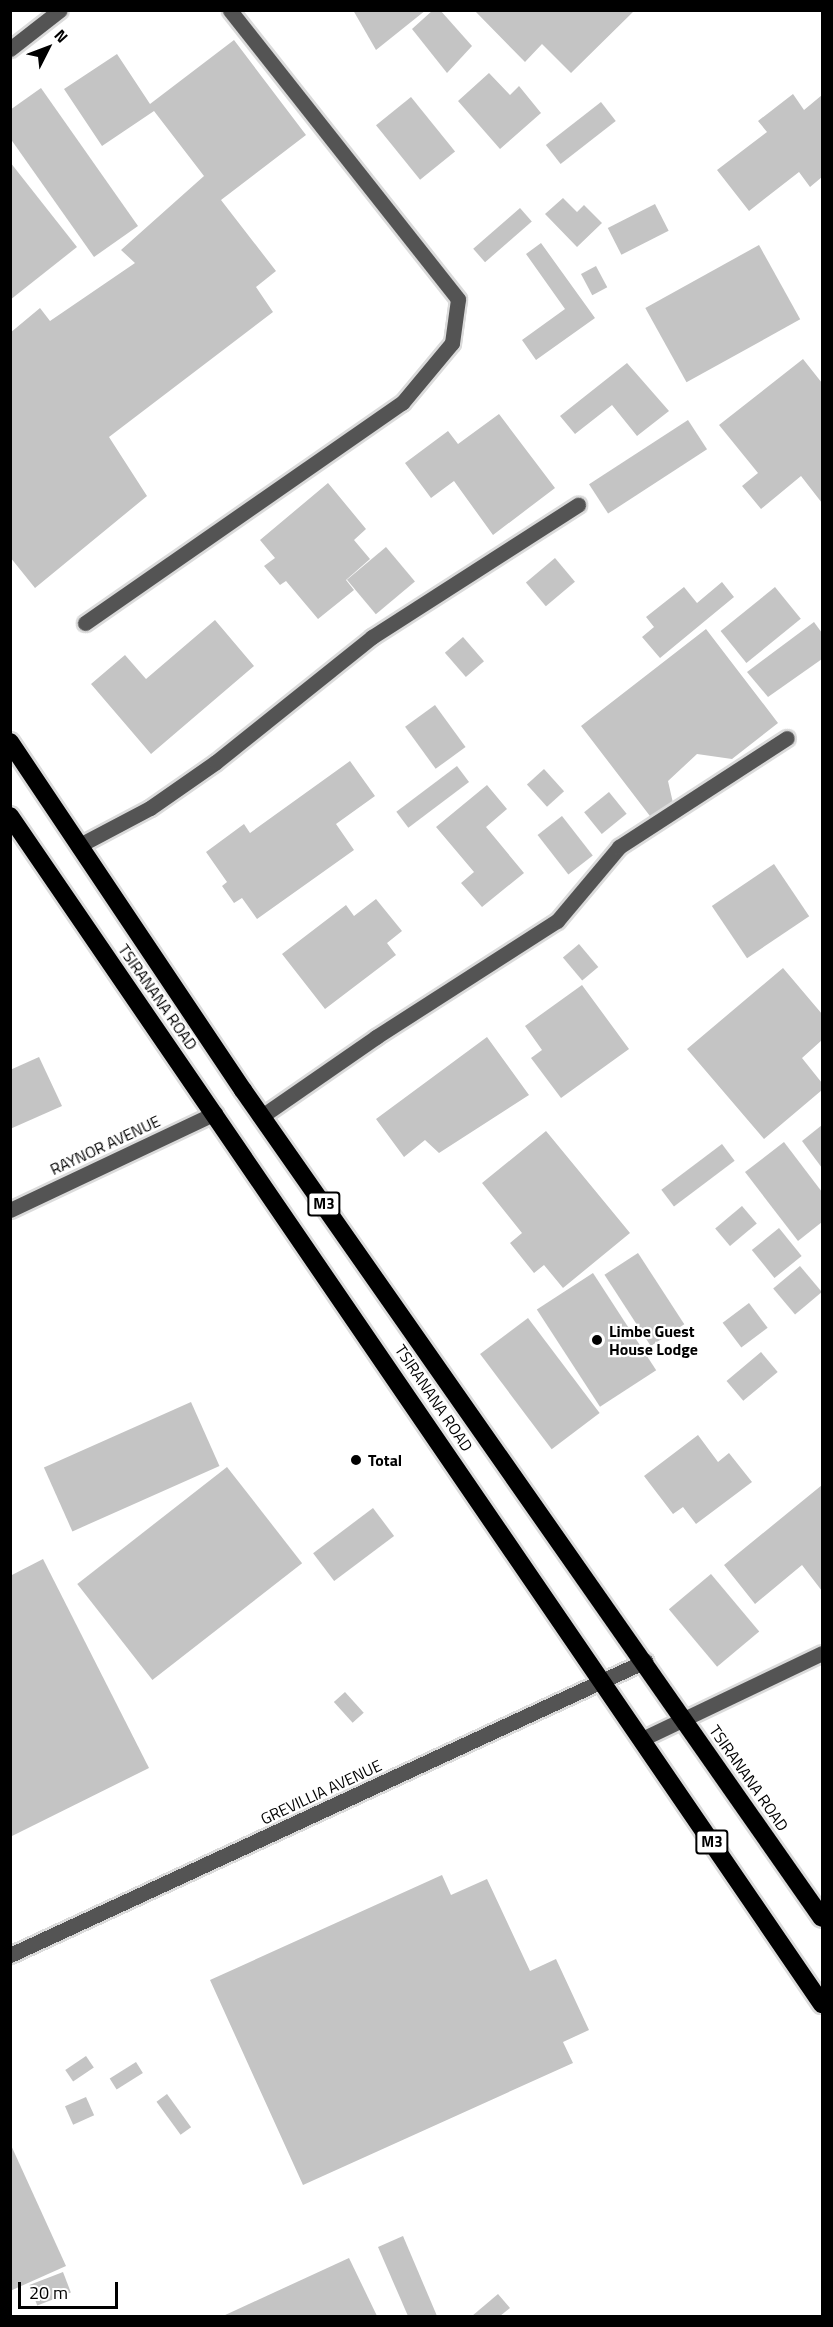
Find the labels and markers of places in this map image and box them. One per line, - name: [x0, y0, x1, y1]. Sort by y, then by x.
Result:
- place label: Limbe Guest House Lodge: [609, 1321, 698, 1359]
- marker: Limbe Guest House Lodge: [590, 1333, 604, 1347]
- place label: Total: [368, 1450, 402, 1470]
- marker: Total: [349, 1453, 363, 1467]

